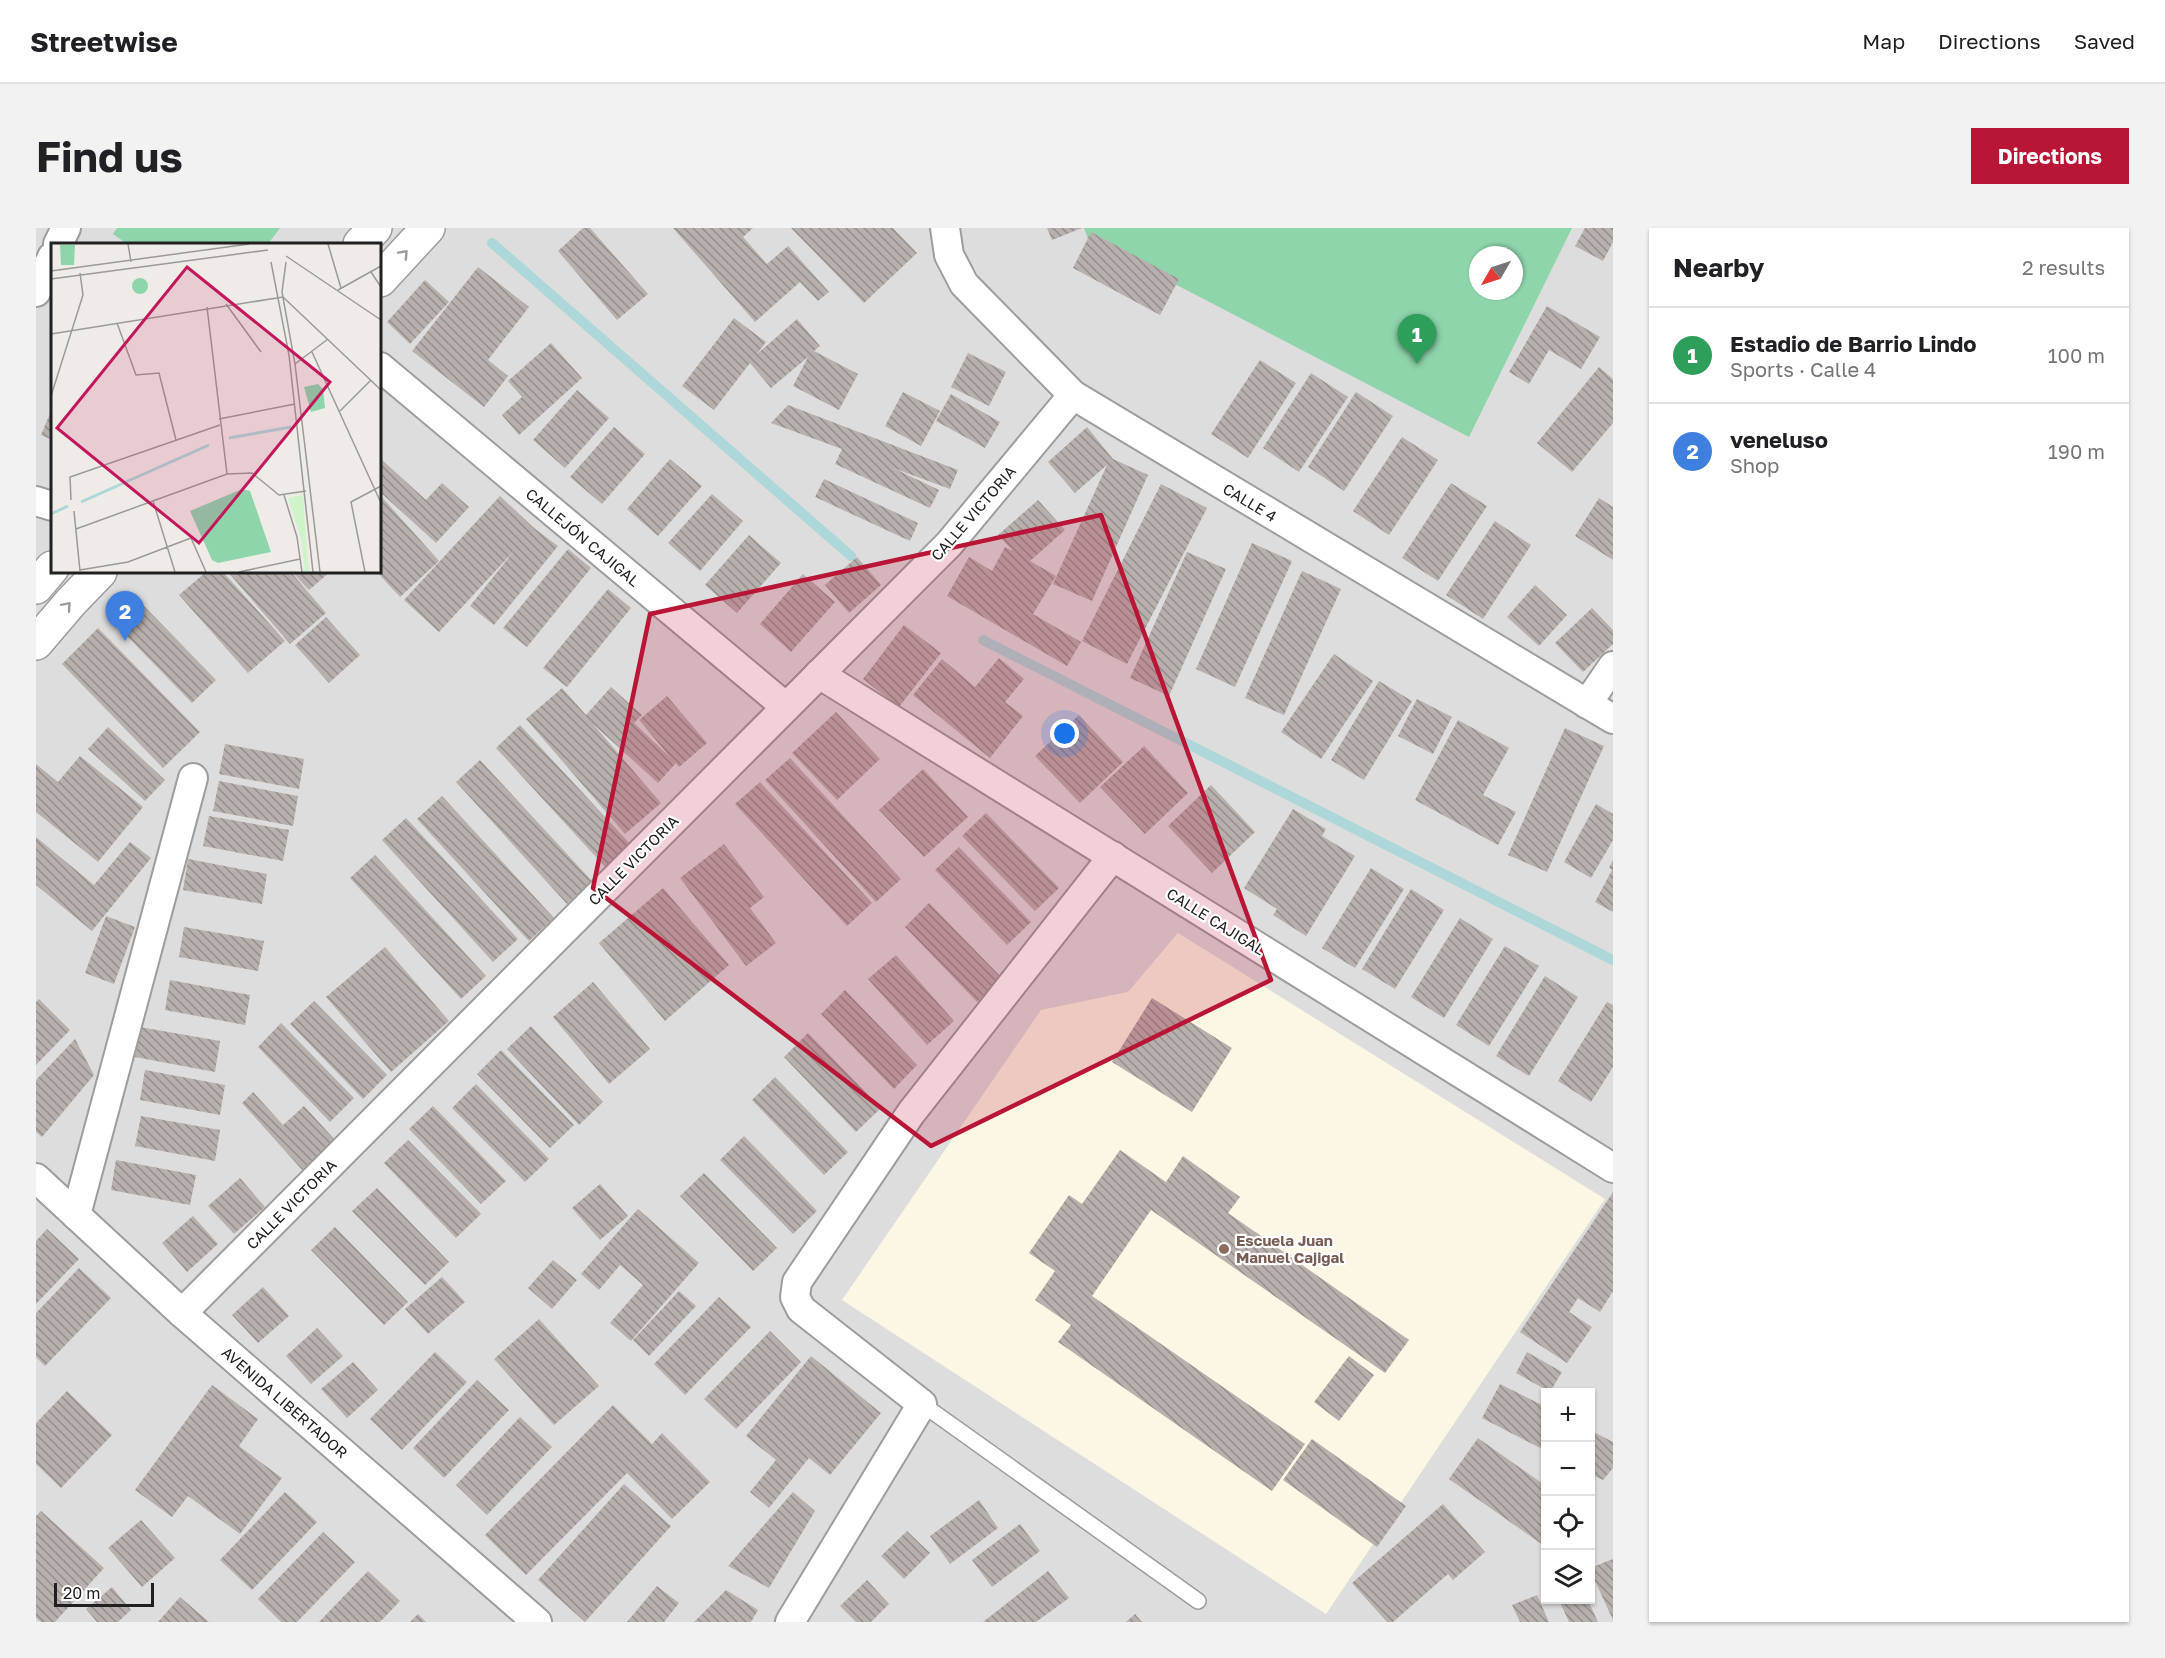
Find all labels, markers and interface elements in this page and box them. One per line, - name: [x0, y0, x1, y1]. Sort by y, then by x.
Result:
- text: Streetwise: [30, 25, 178, 58]
- text: Map: [1862, 28, 1905, 54]
- text: Directions: [1938, 28, 2041, 54]
- text: Saved: [2074, 28, 2135, 54]
- button: Directions: [1971, 128, 2129, 184]
- text: Find us: [36, 131, 183, 181]
- inset map: [51, 243, 381, 573]
- north arrow: [1469, 246, 1523, 300]
- one-way arrow: [397, 251, 408, 261]
- text: Nearby: [1673, 252, 1764, 283]
- text: 2 results: [2022, 255, 2105, 279]
- pin: 1: [1398, 314, 1436, 364]
- text: Estadio de Barrio Lindo: [1730, 330, 1977, 357]
- text: 1: [1687, 343, 1698, 367]
- text: 100 m: [2048, 343, 2105, 367]
- text: Sports · Calle 4: [1730, 357, 1876, 381]
- text: veneluso: [1730, 426, 1828, 453]
- text: 2: [1686, 439, 1699, 463]
- text: 190 m: [2048, 439, 2105, 463]
- text: Shop: [1730, 453, 1779, 477]
- street label: CALLE VICTORIA: [927, 462, 1019, 564]
- street label: CALLE 4: [1220, 479, 1280, 525]
- street label: CALLEJÓN CAJIGAL: [523, 484, 644, 590]
- pin: 2: [106, 592, 145, 641]
- one-way arrow: [60, 602, 71, 613]
- your location: [1050, 719, 1079, 748]
- street label: CALLE VICTORIA: [584, 811, 682, 909]
- street label: CALLE CAJIGAL: [1164, 884, 1269, 959]
- street label: CALLE VICTORIA: [242, 1155, 340, 1253]
- place label: Escuela Juan Manuel Cajigal: [1236, 1231, 1344, 1266]
- marker: Escuela Juan Manuel Cajigal: [1217, 1242, 1231, 1256]
- street label: AVENIDA LIBERTADOR: [219, 1343, 351, 1461]
- map controls: [1541, 1388, 1595, 1604]
- button: +: [1541, 1388, 1595, 1442]
- button: −: [1541, 1442, 1595, 1496]
- button: locate: [1541, 1496, 1595, 1550]
- button: layers: [1541, 1550, 1595, 1604]
- scale bar: [54, 1580, 154, 1608]
- text: 20 m: [63, 1583, 100, 1603]

